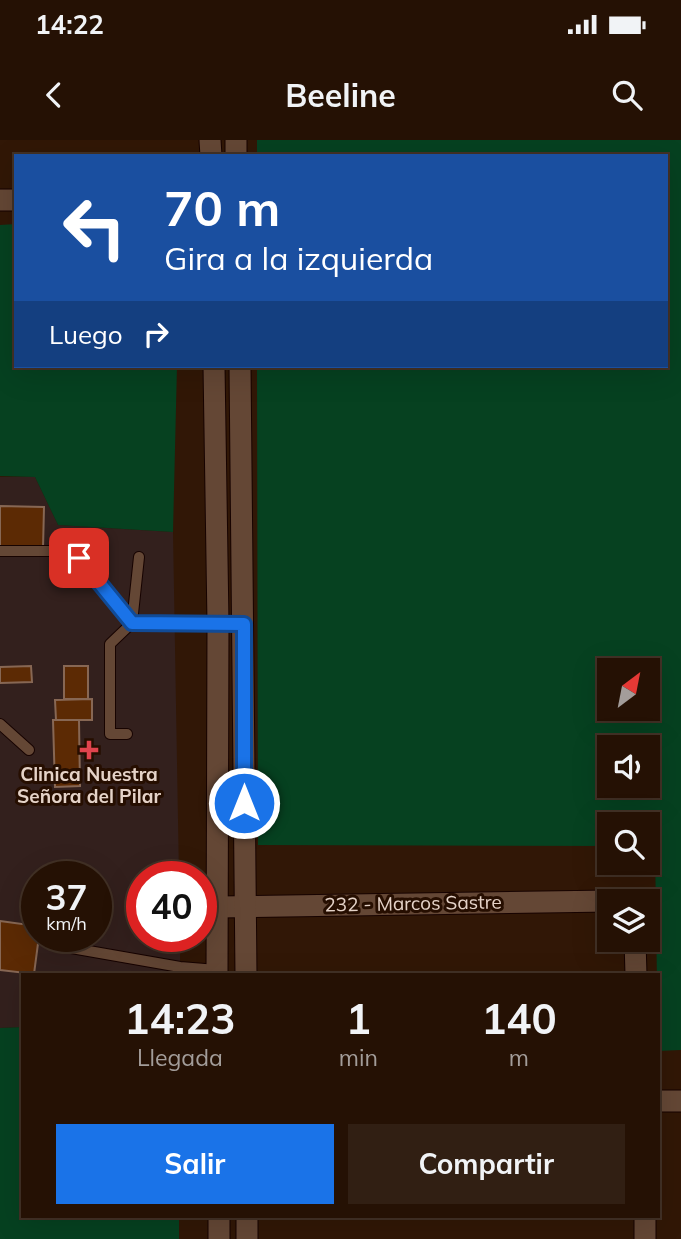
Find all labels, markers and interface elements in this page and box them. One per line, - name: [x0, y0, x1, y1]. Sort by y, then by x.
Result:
- text: 14:22: [35, 8, 104, 41]
- text: Beeline: [285, 75, 396, 115]
- icon: back: [35, 76, 73, 114]
- icon: search: [608, 76, 646, 114]
- text: 70 m: [164, 177, 280, 238]
- icon: left: [49, 182, 140, 273]
- text: Gira a la izquierda: [164, 238, 433, 278]
- icon: right: [137, 315, 175, 353]
- text: Luego: [49, 318, 123, 351]
- pin: [49, 528, 109, 588]
- icon: arrive: [60, 539, 98, 577]
- north arrow: [597, 658, 660, 721]
- map controls: [597, 658, 660, 952]
- button: sound: [597, 735, 660, 798]
- marker: Clinica Nuestra Señora del Pilar: [79, 740, 99, 760]
- place label: Clinica Nuestra Señora del Pilar: [17, 762, 161, 808]
- position arrow: [207, 766, 281, 840]
- button: search: [597, 812, 660, 875]
- speed limit sign: 40: [126, 861, 217, 952]
- text: 37: [45, 875, 88, 919]
- street label: 232 - Marcos Sastre: [324, 889, 502, 917]
- button: layers: [597, 889, 660, 952]
- text: km/h: [46, 912, 87, 935]
- text: 14:23: [124, 992, 235, 1045]
- text: 1: [346, 992, 371, 1045]
- text: 140: [481, 992, 557, 1045]
- text: Llegada: [137, 1043, 223, 1072]
- text: min: [339, 1043, 378, 1072]
- text: m: [509, 1043, 529, 1072]
- button: Salir: [56, 1124, 334, 1204]
- button: Compartir: [348, 1124, 625, 1204]

